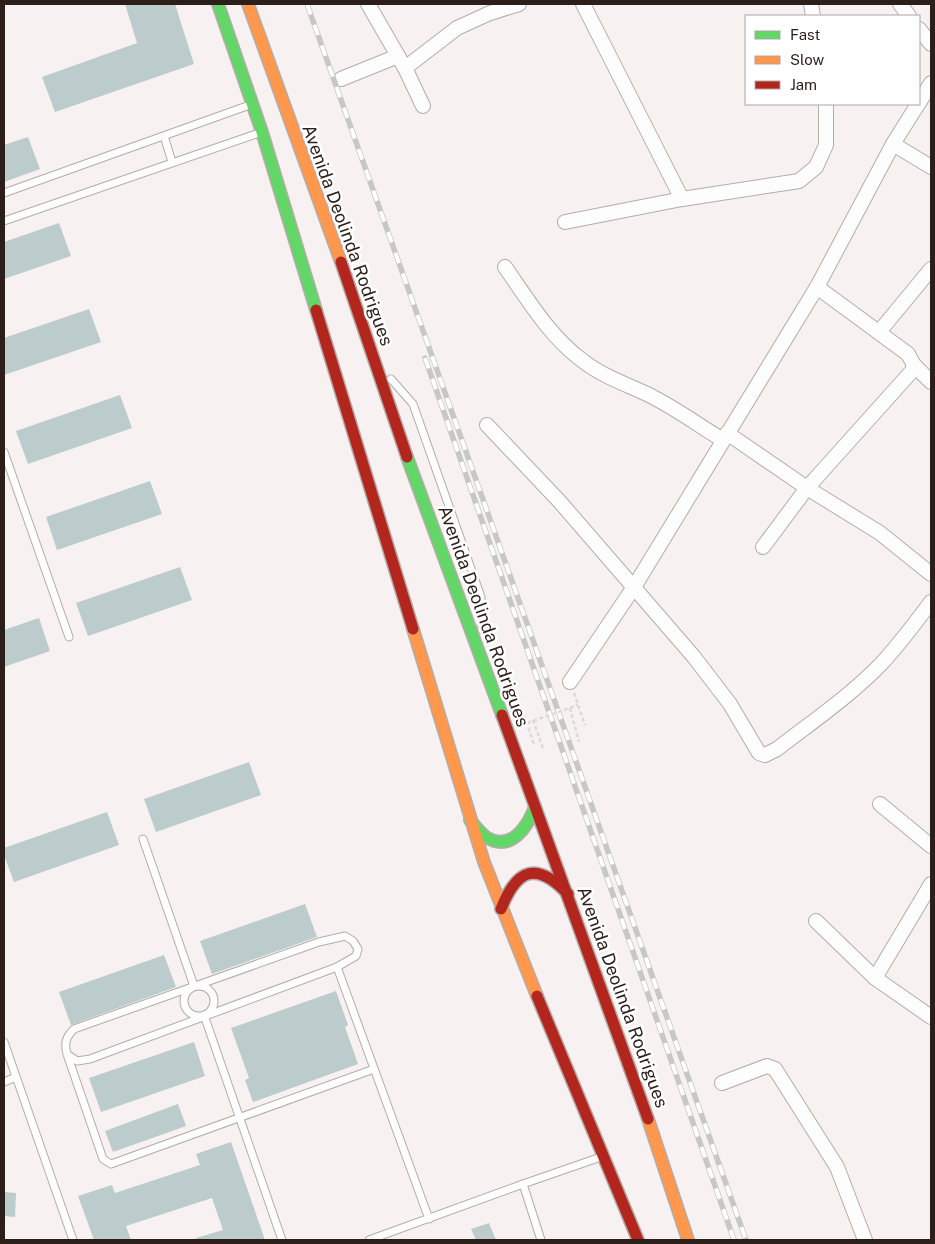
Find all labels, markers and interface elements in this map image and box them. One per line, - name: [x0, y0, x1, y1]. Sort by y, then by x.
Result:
- legend: [745, 15, 920, 105]
- text: Fast: [790, 26, 820, 43]
- text: Slow: [790, 51, 825, 68]
- text: Jam: [790, 76, 817, 93]
- street label: Avenida Deolinda Rodrigues: [298, 121, 398, 349]
- street label: Avenida Deolinda Rodrigues: [434, 502, 534, 730]
- street label: Avenida Deolinda Rodrigues: [573, 883, 673, 1111]

